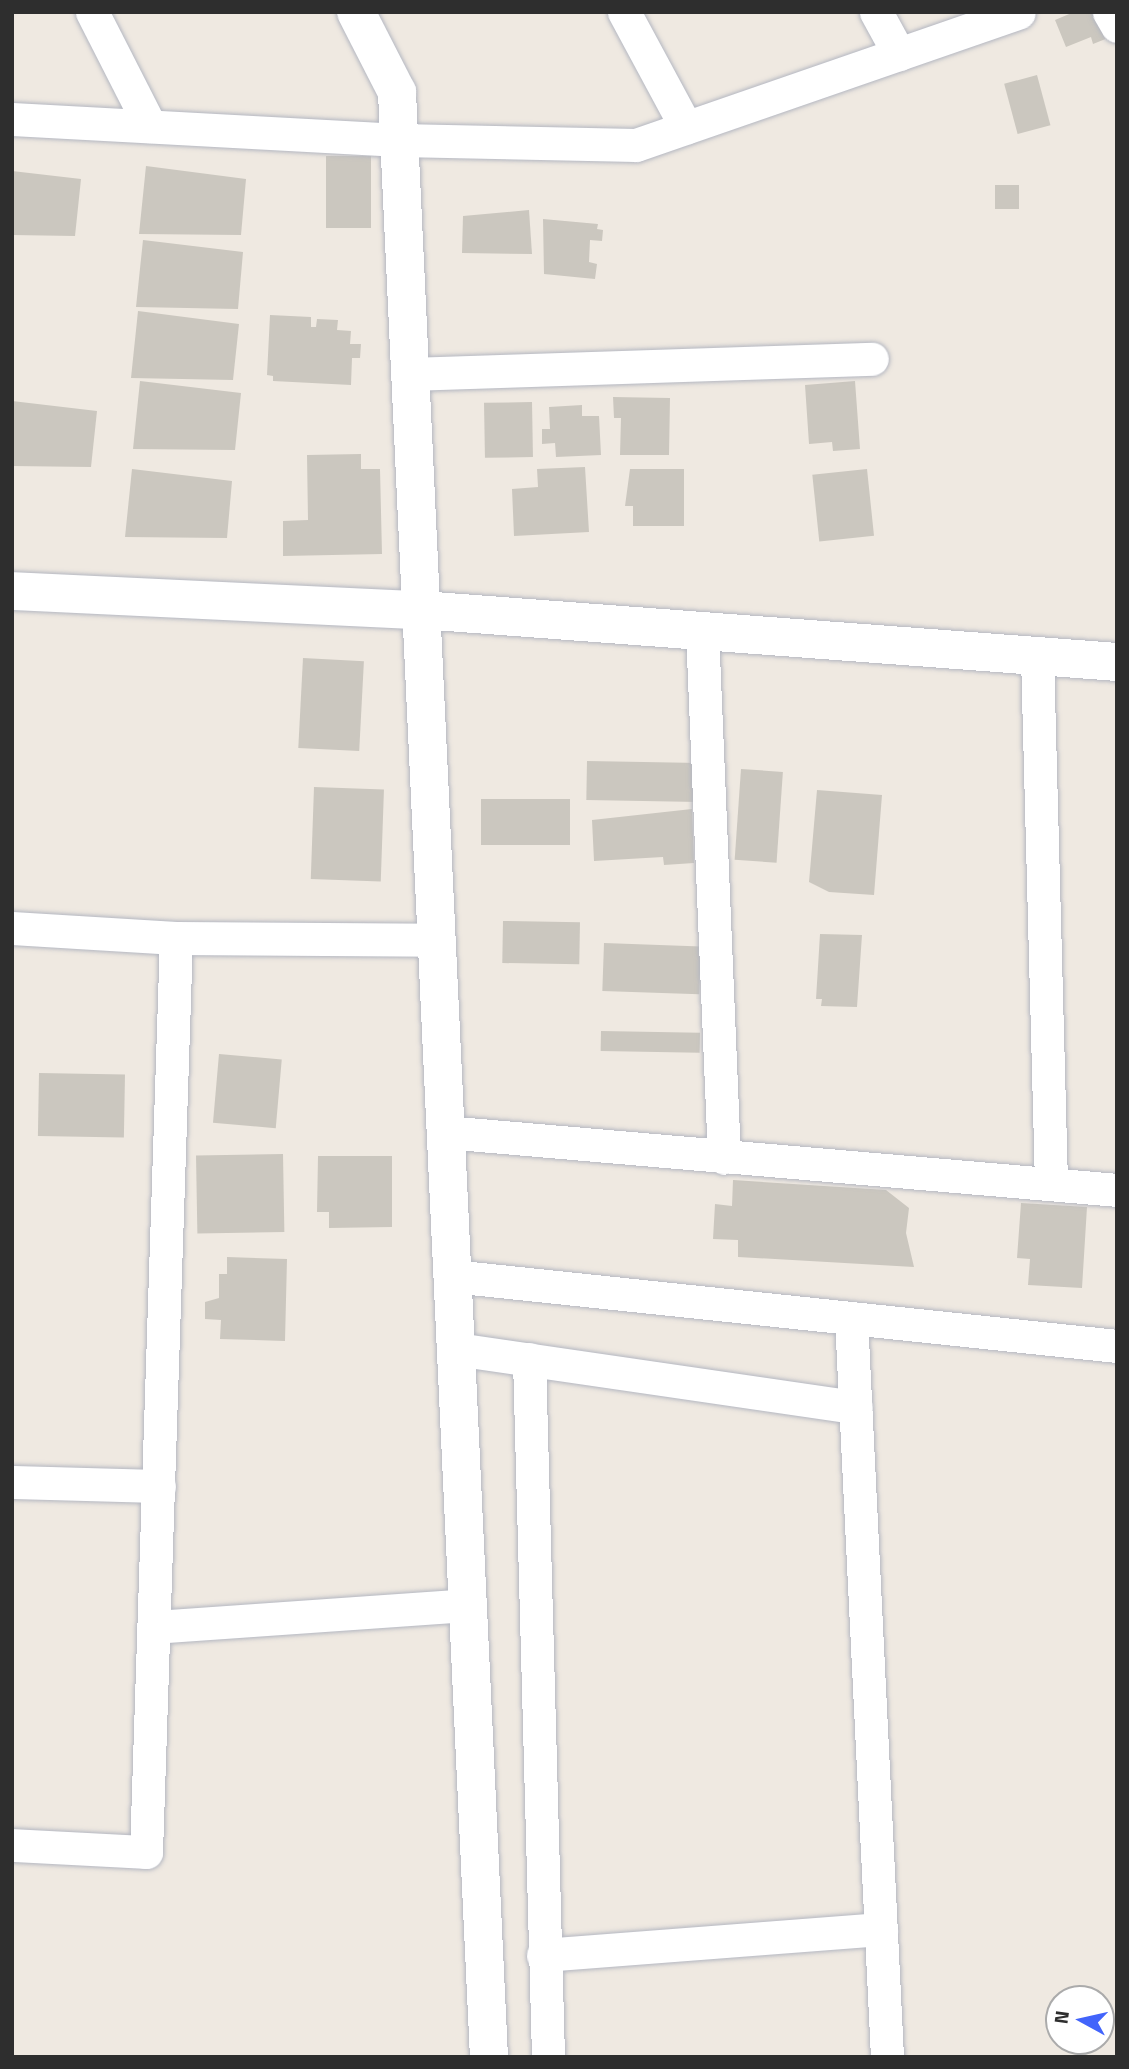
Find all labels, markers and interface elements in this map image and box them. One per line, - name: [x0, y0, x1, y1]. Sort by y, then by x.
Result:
- north arrow: [1045, 1985, 1115, 2055]
- text: N: [1045, 2009, 1076, 2026]

